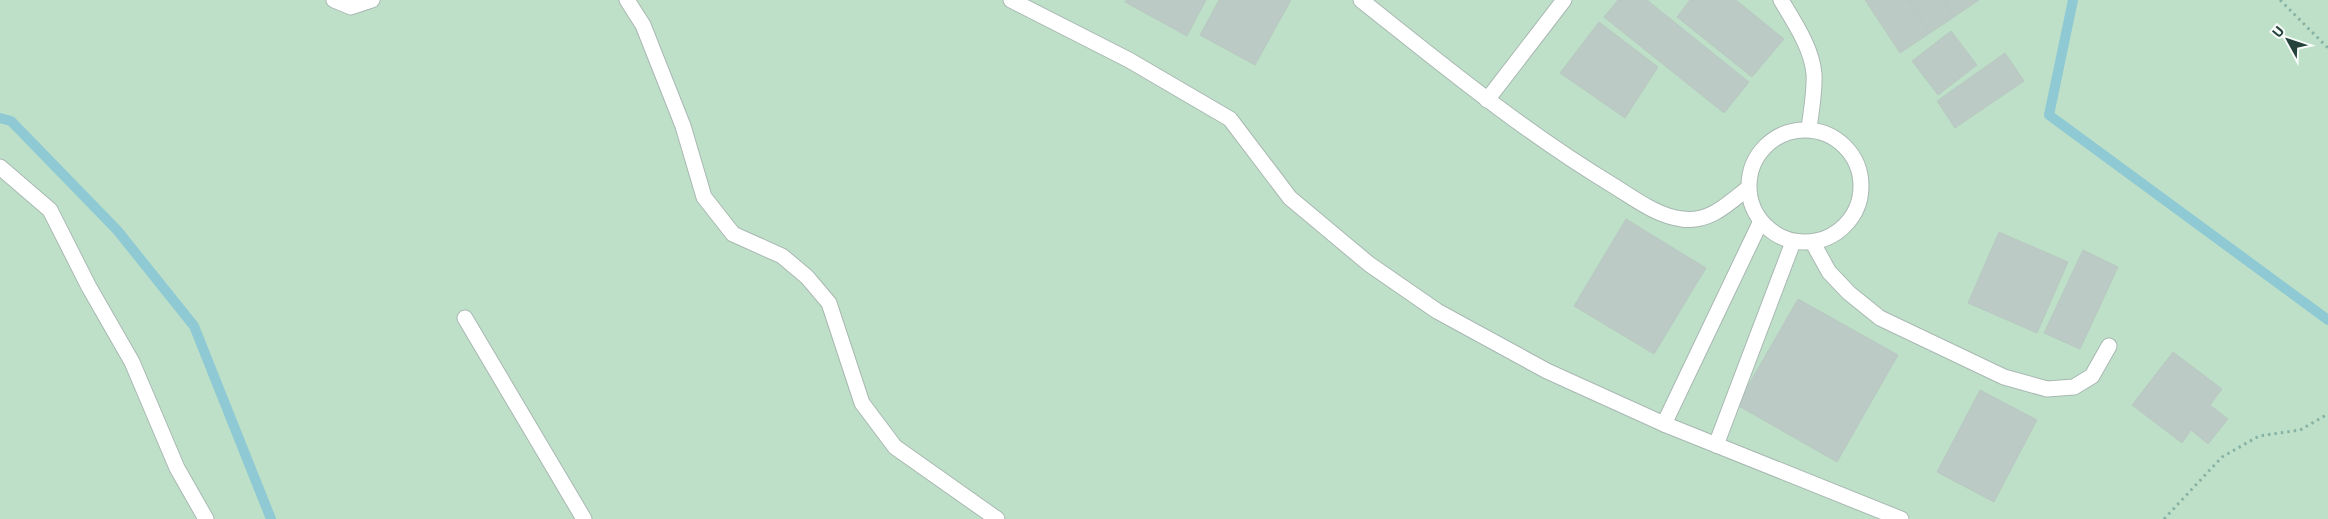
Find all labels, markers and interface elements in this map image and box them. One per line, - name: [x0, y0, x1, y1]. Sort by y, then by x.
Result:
- north arrow: [2263, 15, 2313, 65]
- text: U: [2268, 22, 2287, 40]

